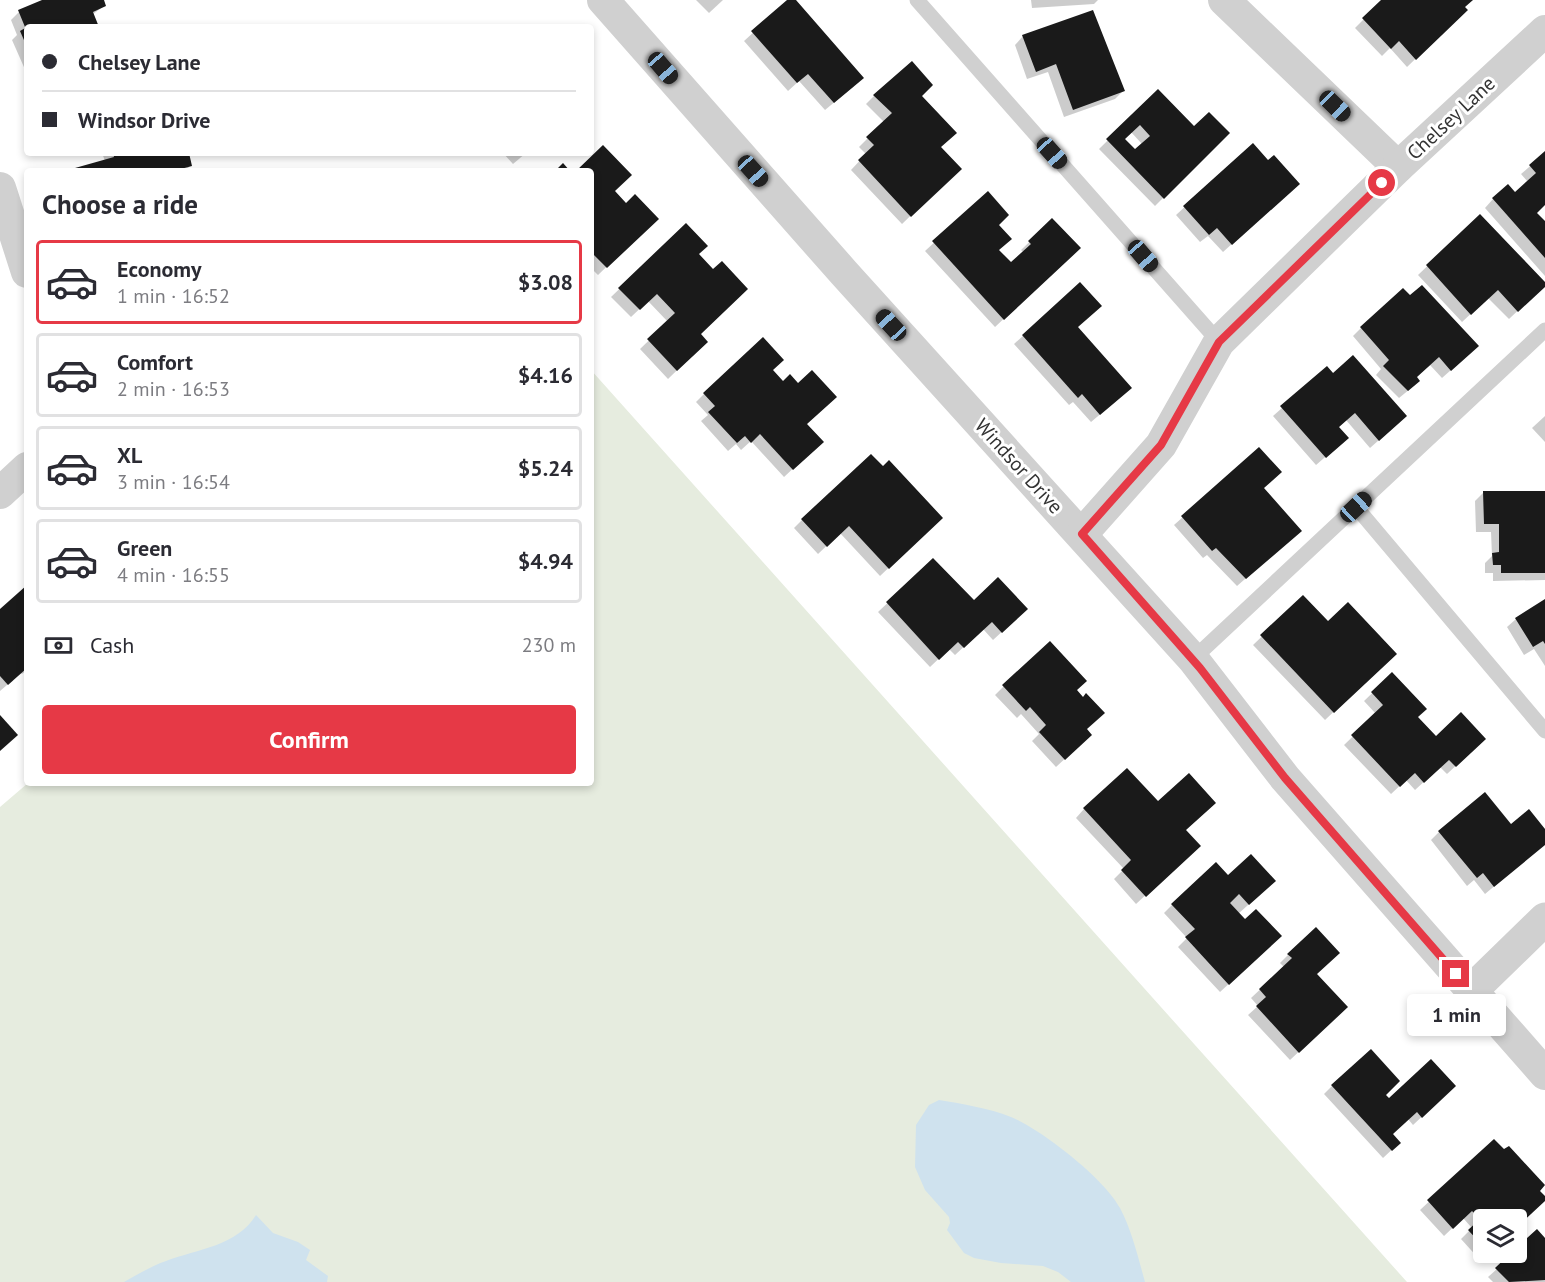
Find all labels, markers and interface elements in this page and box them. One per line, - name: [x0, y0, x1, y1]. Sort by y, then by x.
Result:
- text: Chelsey Lane: [78, 48, 201, 76]
- car: [644, 49, 682, 87]
- street label: Chelsey Lane: [1401, 71, 1501, 165]
- car: [1316, 87, 1354, 125]
- text: Windsor Drive: [78, 106, 211, 134]
- car: [1033, 134, 1071, 172]
- car: [734, 152, 772, 190]
- route start: [1368, 169, 1395, 196]
- text: Choose a ride: [42, 187, 198, 221]
- car: [1124, 237, 1162, 275]
- icon: car: [45, 255, 99, 309]
- text: Economy: [117, 255, 201, 283]
- text: $3.08: [518, 268, 573, 296]
- text: 1 min · 16:52: [117, 283, 230, 309]
- car: [872, 306, 910, 344]
- icon: car: [45, 348, 99, 402]
- text: Comfort: [117, 348, 193, 376]
- text: $4.16: [518, 361, 573, 389]
- text: 2 min · 16:53: [117, 376, 230, 402]
- street label: Windsor Drive: [969, 413, 1069, 519]
- icon: car: [45, 441, 99, 495]
- text: XL: [117, 441, 142, 469]
- text: $5.24: [518, 454, 573, 482]
- text: 3 min · 16:54: [117, 469, 230, 495]
- car: [1337, 488, 1375, 526]
- icon: car: [45, 534, 99, 588]
- text: Green: [117, 534, 172, 562]
- text: $4.94: [518, 547, 573, 575]
- text: 4 min · 16:55: [117, 562, 230, 588]
- icon: cash: [42, 629, 75, 662]
- text: Cash: [90, 631, 134, 659]
- text: 230 m: [522, 632, 576, 658]
- button: Confirm: [42, 705, 576, 774]
- route end: [1442, 960, 1469, 987]
- callout: 1 min: [1406, 995, 1506, 1037]
- text: 1 min: [1432, 1002, 1481, 1028]
- map controls: [1473, 1209, 1527, 1263]
- button: layers: [1473, 1209, 1527, 1263]

